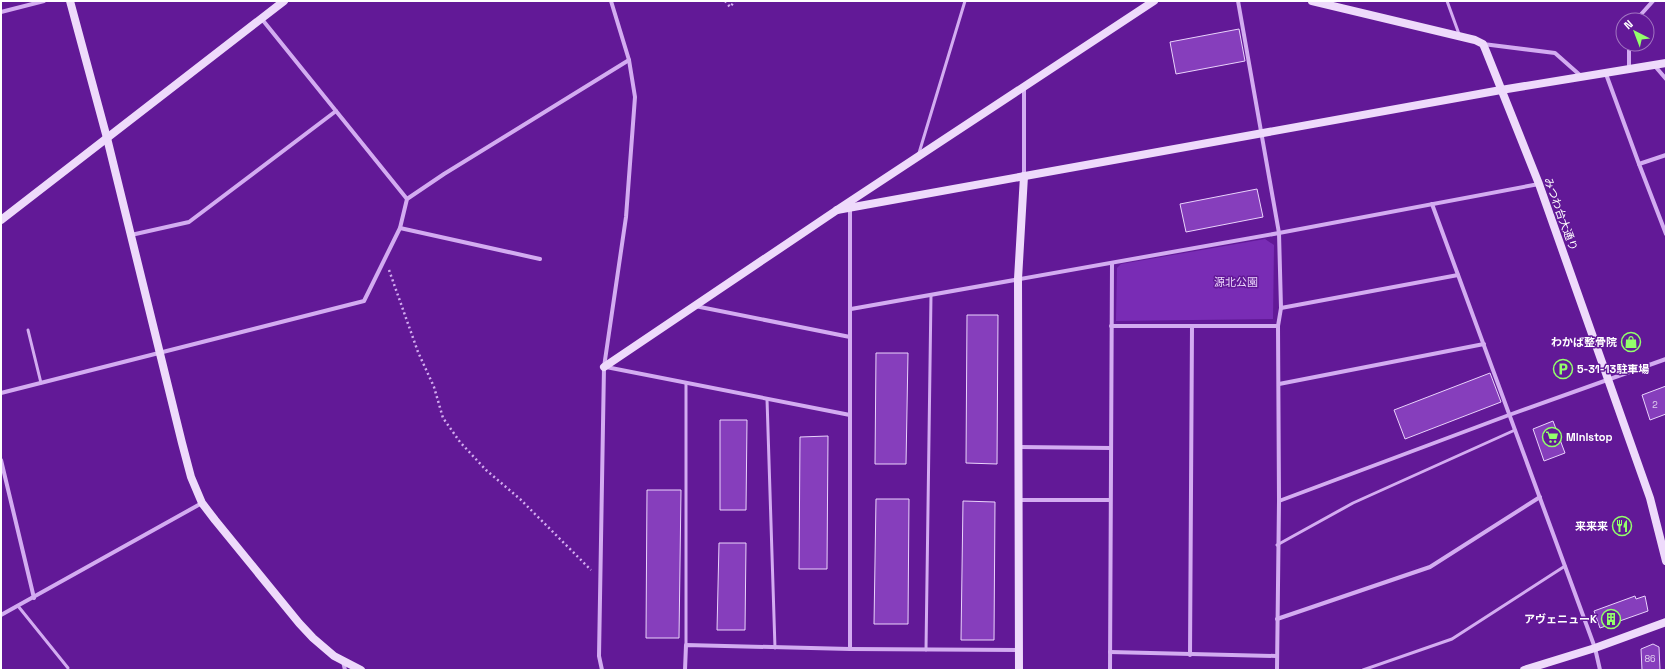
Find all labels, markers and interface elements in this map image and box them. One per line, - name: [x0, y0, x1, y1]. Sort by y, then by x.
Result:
- north arrow: [1615, 12, 1655, 52]
- text: N: [1621, 17, 1636, 32]
- street label: みつわ台大通り: [1541, 175, 1581, 253]
- park label: 源北公園: [1214, 275, 1258, 289]
- shop icon: わかば整骨院: [1620, 331, 1642, 353]
- place label: わかば整骨院: [1551, 335, 1617, 349]
- parking icon: 5-31-13駐車場: [1552, 358, 1574, 380]
- place label: 5-31-13駐車場: [1577, 362, 1649, 376]
- house number: 2: [1652, 399, 1658, 411]
- supermarket icon: Ministop: [1541, 426, 1563, 448]
- place label: Ministop: [1566, 430, 1613, 444]
- restaurant icon: 来来来: [1611, 515, 1633, 537]
- place label: 来来来: [1575, 519, 1608, 533]
- building icon: アヴェニューK: [1600, 608, 1622, 630]
- place label: アヴェニューK: [1524, 612, 1597, 626]
- house number: 86: [1644, 653, 1656, 665]

